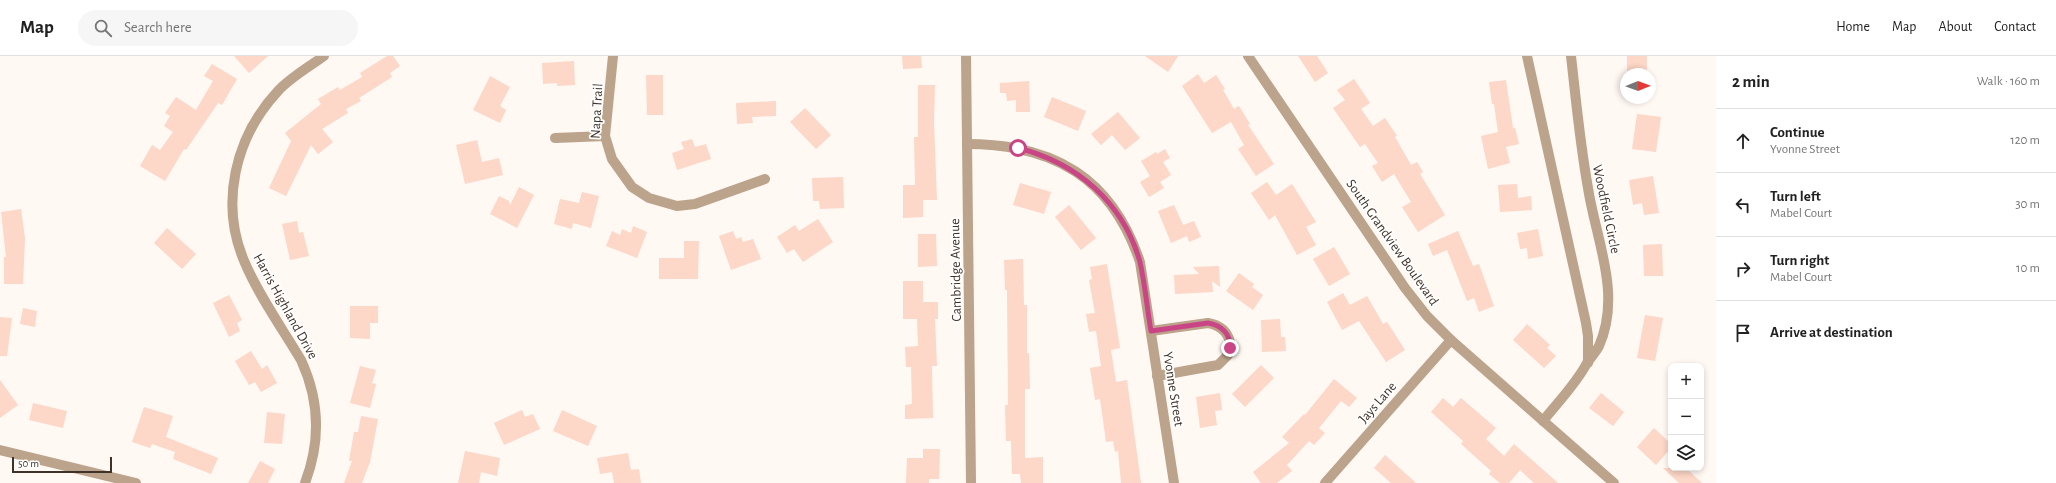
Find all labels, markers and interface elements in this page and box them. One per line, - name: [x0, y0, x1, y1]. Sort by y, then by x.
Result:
- search box: [78, 10, 358, 46]
- icon: search: [92, 17, 114, 39]
- text: Map: [20, 18, 54, 37]
- text: Search here: [124, 20, 192, 35]
- text: Home: [1836, 20, 1870, 34]
- text: Map: [1892, 20, 1916, 34]
- text: About: [1938, 20, 1972, 34]
- text: Contact: [1994, 20, 2036, 34]
- north arrow: [1620, 68, 1656, 104]
- text: 2 min: [1732, 73, 1770, 90]
- text: Walk · 160 m: [1977, 75, 2040, 88]
- street label: Napa Trail: [589, 83, 605, 139]
- text: Continue: [1770, 125, 1825, 140]
- icon: ahead: [1732, 130, 1754, 152]
- text: 120 m: [2010, 134, 2040, 147]
- route start: [1009, 139, 1027, 157]
- text: Yvonne Street: [1770, 143, 1840, 156]
- street label: Woodfield Circle: [1590, 163, 1622, 255]
- street label: South Grandview Boulevard: [1343, 177, 1441, 308]
- text: Turn left: [1770, 189, 1821, 204]
- icon: left: [1732, 194, 1754, 216]
- text: 30 m: [2015, 198, 2040, 211]
- text: Mabel Court: [1770, 207, 1832, 220]
- street label: Cambridge Avenue: [948, 218, 964, 322]
- street label: Harris Highland Drive: [250, 251, 320, 362]
- text: Turn right: [1770, 253, 1829, 268]
- icon: right: [1732, 258, 1754, 280]
- text: 10 m: [2016, 262, 2040, 275]
- text: Mabel Court: [1770, 271, 1832, 284]
- icon: arrive: [1732, 322, 1754, 344]
- text: Arrive at destination: [1770, 325, 1893, 340]
- route end: [1221, 339, 1239, 357]
- street label: Yvonne Street: [1160, 351, 1186, 428]
- map controls: [1668, 363, 1704, 471]
- button: +: [1668, 363, 1704, 399]
- street label: Jays Lane: [1356, 379, 1399, 426]
- button: −: [1668, 399, 1704, 435]
- button: layers: [1668, 435, 1704, 471]
- scale bar: [12, 455, 112, 474]
- text: 50 m: [18, 458, 39, 469]

